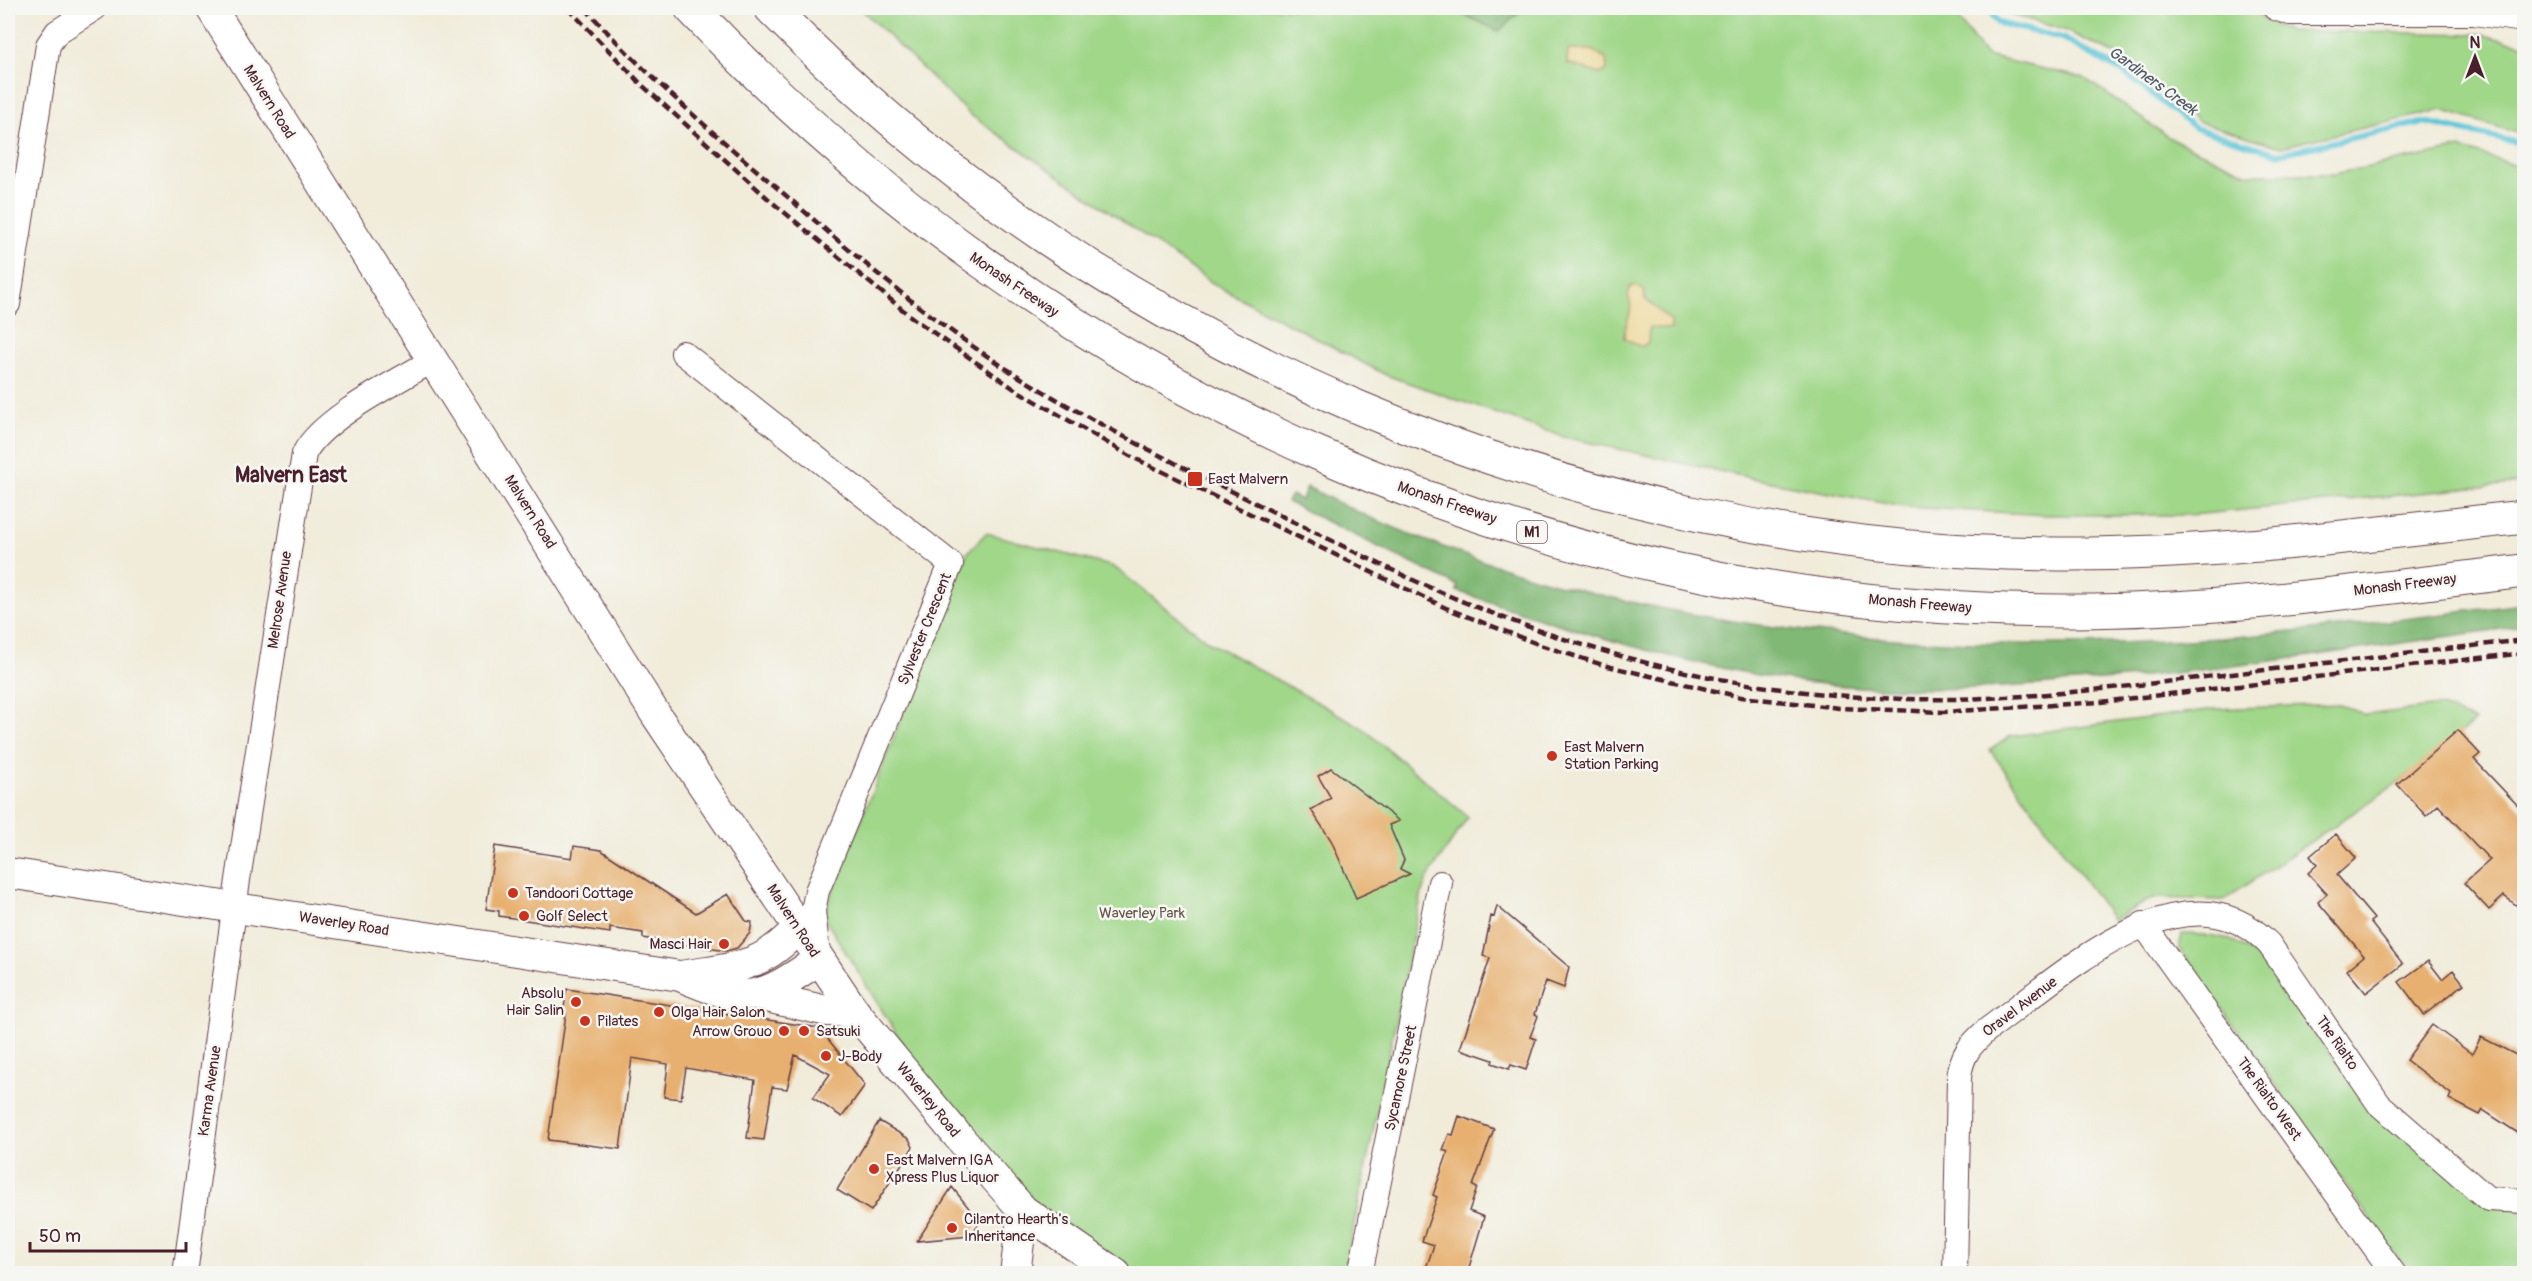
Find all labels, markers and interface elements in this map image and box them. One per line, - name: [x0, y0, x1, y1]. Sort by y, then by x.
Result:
- north arrow: [2445, 27, 2505, 87]
- text: N: [2470, 33, 2481, 53]
- water label: Gardiners Creek: [2105, 42, 2202, 121]
- street label: Malvern Road: [239, 61, 299, 143]
- street label: Monash Freeway: [966, 248, 1063, 322]
- district label: Malvern East: [235, 462, 348, 489]
- marker: East Malvern: [1186, 470, 1204, 488]
- place label: East Malvern: [1208, 470, 1288, 489]
- street label: Malvern Road: [500, 471, 560, 553]
- street label: Monash Freeway: [1395, 477, 1500, 529]
- road number: M1: [1517, 521, 1547, 543]
- street label: Melrose Avenue: [264, 549, 296, 650]
- street label: Sylvester Crescent: [894, 569, 956, 688]
- street label: Monash Freeway: [2352, 569, 2458, 601]
- street label: Monash Freeway: [1868, 590, 1973, 618]
- place label: East Malvern Station Parking: [1564, 738, 1659, 774]
- marker: East Malvern Station Parking: [1545, 749, 1559, 763]
- street label: Malvern Road: [762, 881, 824, 961]
- place label: Tandoori Cottage: [525, 884, 634, 903]
- marker: Tandoori Cottage: [506, 886, 520, 900]
- park label: Waverley Park: [1099, 904, 1186, 923]
- place label: Golf Select: [536, 907, 609, 926]
- street label: Waverley Road: [298, 908, 390, 940]
- marker: Golf Select: [517, 909, 531, 923]
- place label: Masci Hair: [649, 935, 713, 954]
- marker: Masci Hair: [717, 937, 731, 951]
- street label: Oravel Avenue: [1979, 972, 2062, 1041]
- place label: Absolu Hair Salin: [506, 984, 564, 1020]
- marker: Absolu Hair Salin: [569, 995, 583, 1009]
- place label: Olga Hair Salon: [671, 1003, 765, 1022]
- marker: Olga Hair Salon: [652, 1005, 666, 1019]
- place label: Pilates: [597, 1012, 638, 1031]
- street label: The Rialto: [2311, 1012, 2363, 1074]
- marker: Pilates: [578, 1014, 592, 1028]
- place label: Arrow Grouo: [692, 1022, 772, 1041]
- place label: Satsuki: [816, 1022, 861, 1041]
- street label: Sycamore Street: [1381, 1023, 1422, 1133]
- marker: Arrow Grouo: [777, 1024, 791, 1038]
- marker: Satsuki: [797, 1024, 811, 1038]
- street label: Karma Avenue: [194, 1044, 226, 1137]
- place label: J-Body: [838, 1047, 882, 1066]
- marker: J-Body: [819, 1049, 833, 1063]
- street label: The Rialto West: [2232, 1054, 2306, 1145]
- street label: Waverley Road: [892, 1059, 964, 1141]
- place label: East Malvern IGA Xpress Plus Liquor: [886, 1151, 1000, 1187]
- marker: East Malvern IGA Xpress Plus Liquor: [867, 1162, 881, 1176]
- place label: Cilantro Hearth's Inheritance: [964, 1210, 1068, 1246]
- scale bar: [30, 1215, 186, 1253]
- marker: Cilantro Hearth's Inheritance: [945, 1221, 959, 1235]
- text: 50 m: [39, 1225, 81, 1248]

